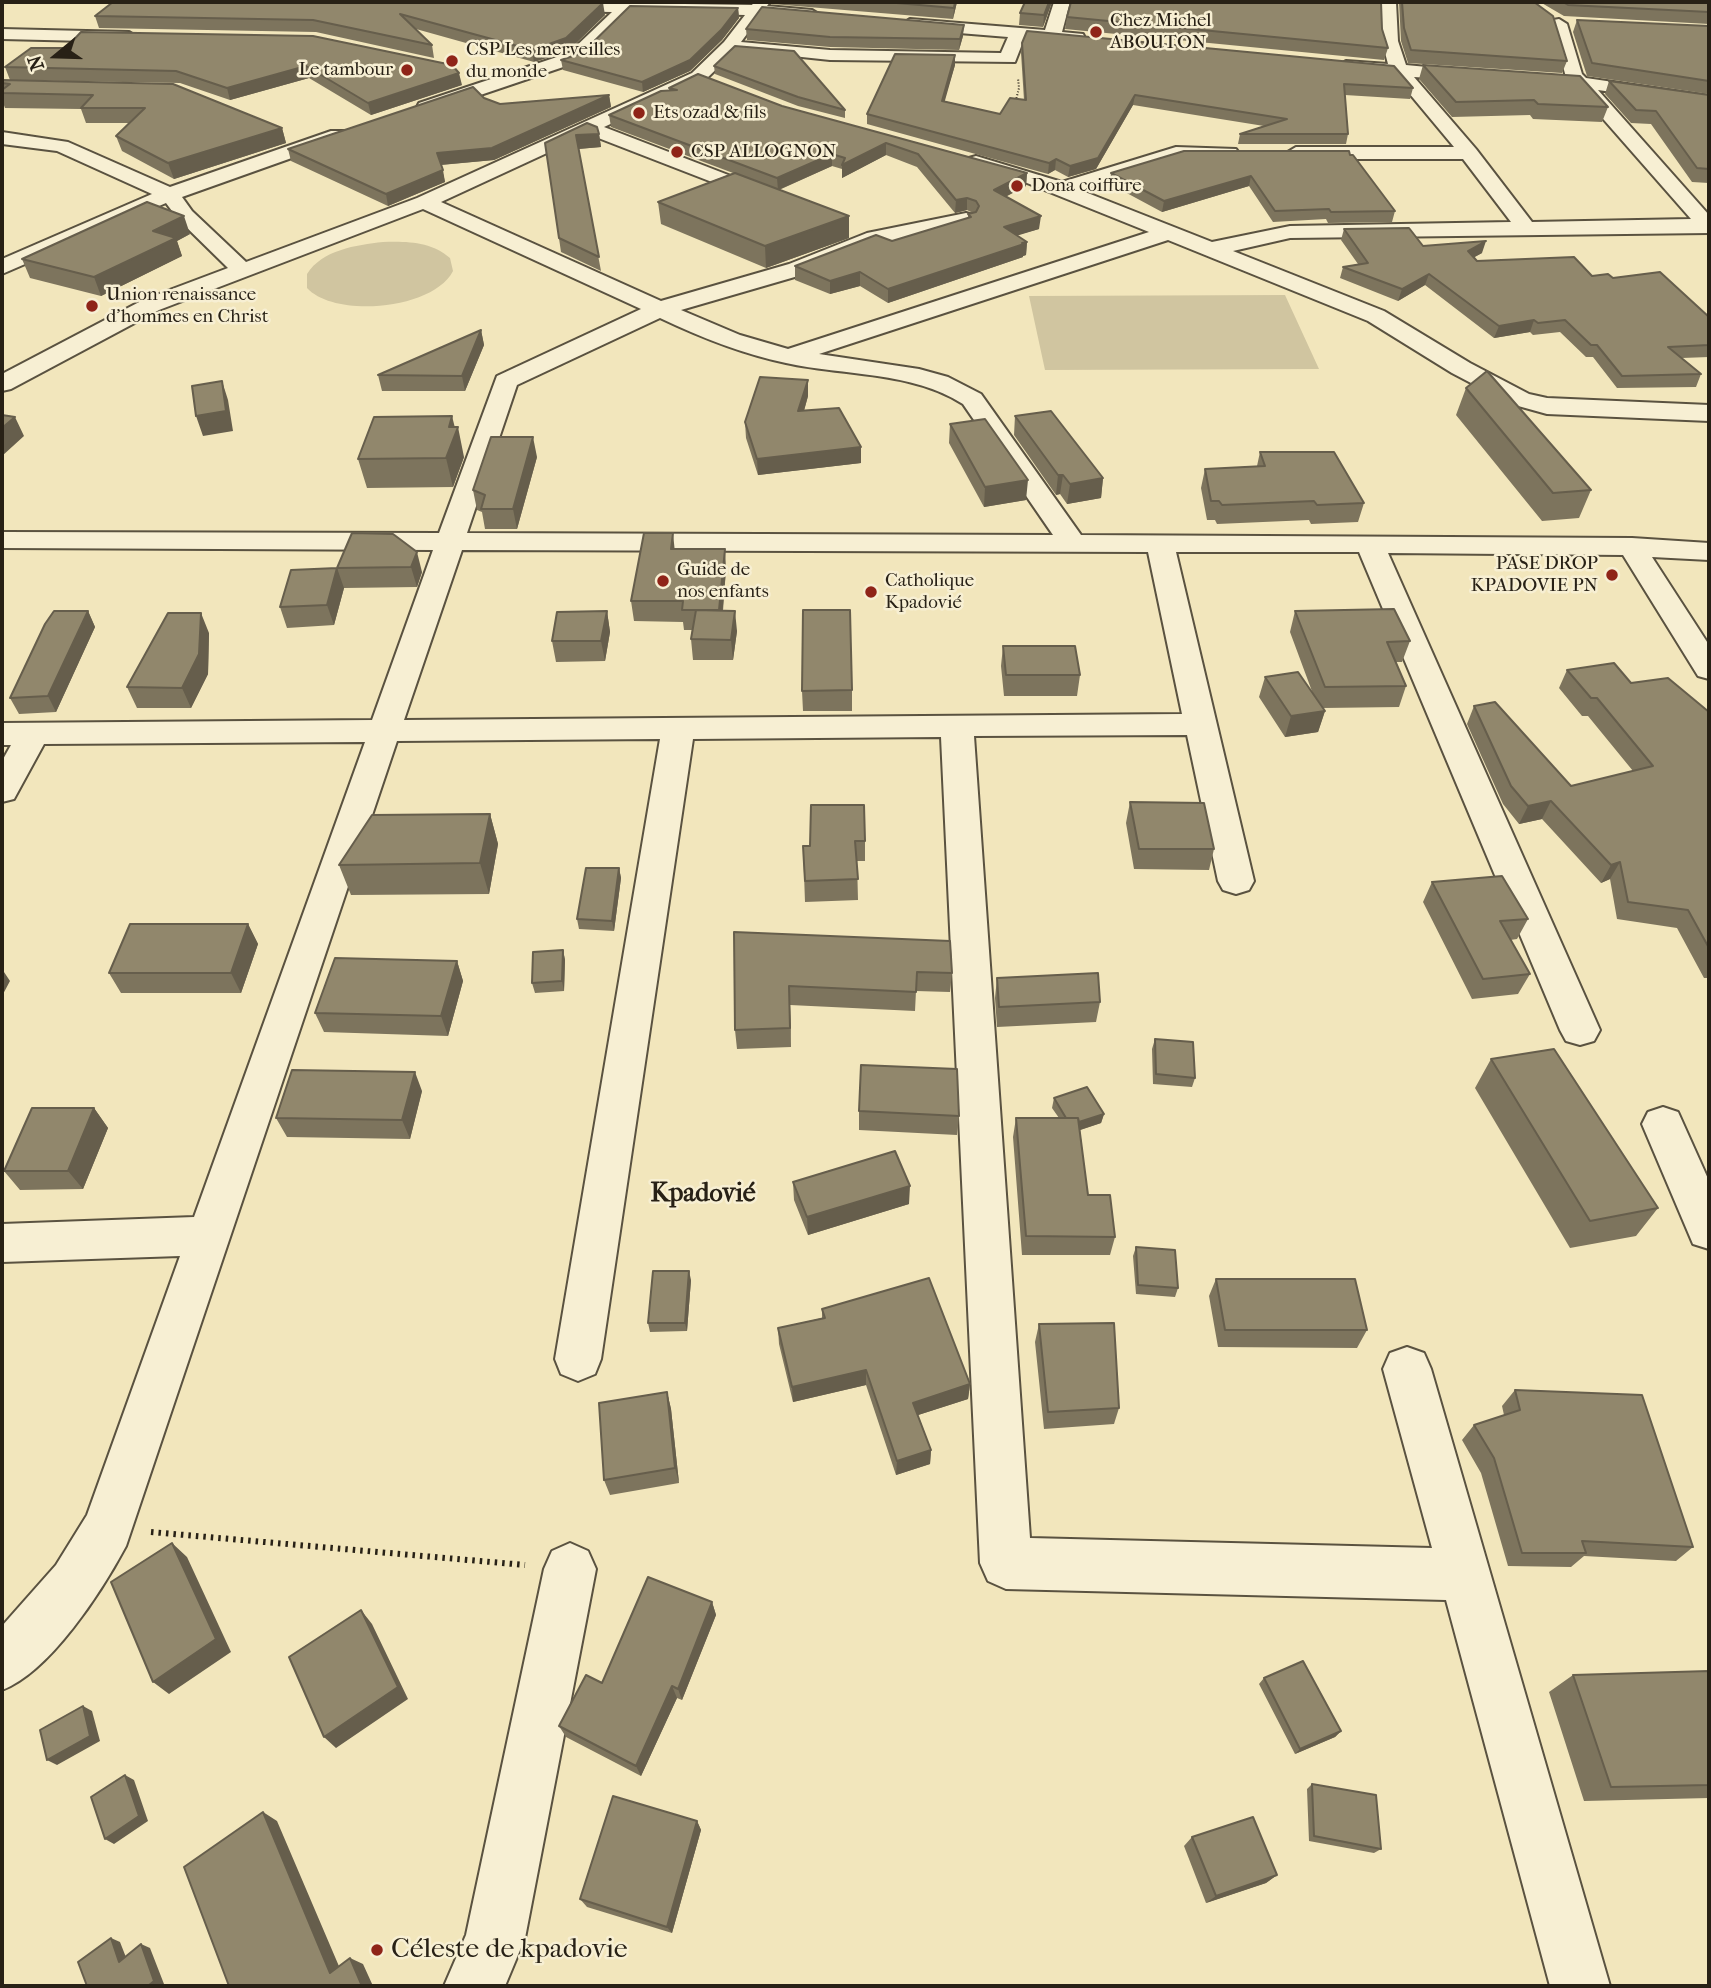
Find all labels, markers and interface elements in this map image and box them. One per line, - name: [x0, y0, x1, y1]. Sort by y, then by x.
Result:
- place label: Chez Michel ABOUTON: [1110, 10, 1212, 54]
- north arrow: [21, 21, 91, 91]
- marker: Chez Michel ABOUTON: [1088, 24, 1104, 40]
- place label: CSP Les merveilles du monde: [466, 39, 620, 83]
- text: N: [23, 52, 49, 73]
- marker: CSP Les merveilles du monde: [444, 53, 460, 69]
- place label: Le tambour: [298, 59, 393, 81]
- marker: Le tambour: [399, 62, 415, 78]
- place label: Ets ozad & fils: [653, 102, 766, 124]
- marker: Ets ozad & fils: [631, 105, 647, 121]
- place label: CSP ALLOGNON: [691, 141, 836, 163]
- marker: CSP ALLOGNON: [669, 144, 685, 160]
- place label: Dona coiffure: [1031, 175, 1142, 197]
- marker: Dona coiffure: [1009, 178, 1025, 194]
- place label: Union renaissance d'hommes en Christ: [106, 284, 268, 328]
- marker: Union renaissance d'hommes en Christ: [84, 298, 100, 314]
- place label: PASE DROP KPADOVIE PN: [1471, 553, 1598, 597]
- place label: Guide de nos enfants: [677, 559, 769, 603]
- marker: PASE DROP KPADOVIE PN: [1604, 567, 1620, 583]
- place label: Catholique Kpadovié: [885, 570, 974, 614]
- marker: Guide de nos enfants: [655, 573, 671, 589]
- marker: Catholique Kpadovié: [863, 584, 879, 600]
- district label: Kpadovié: [650, 1179, 756, 1211]
- place label: Céleste de kpadovie: [391, 1933, 628, 1967]
- marker: Céleste de kpadovie: [369, 1942, 385, 1958]

